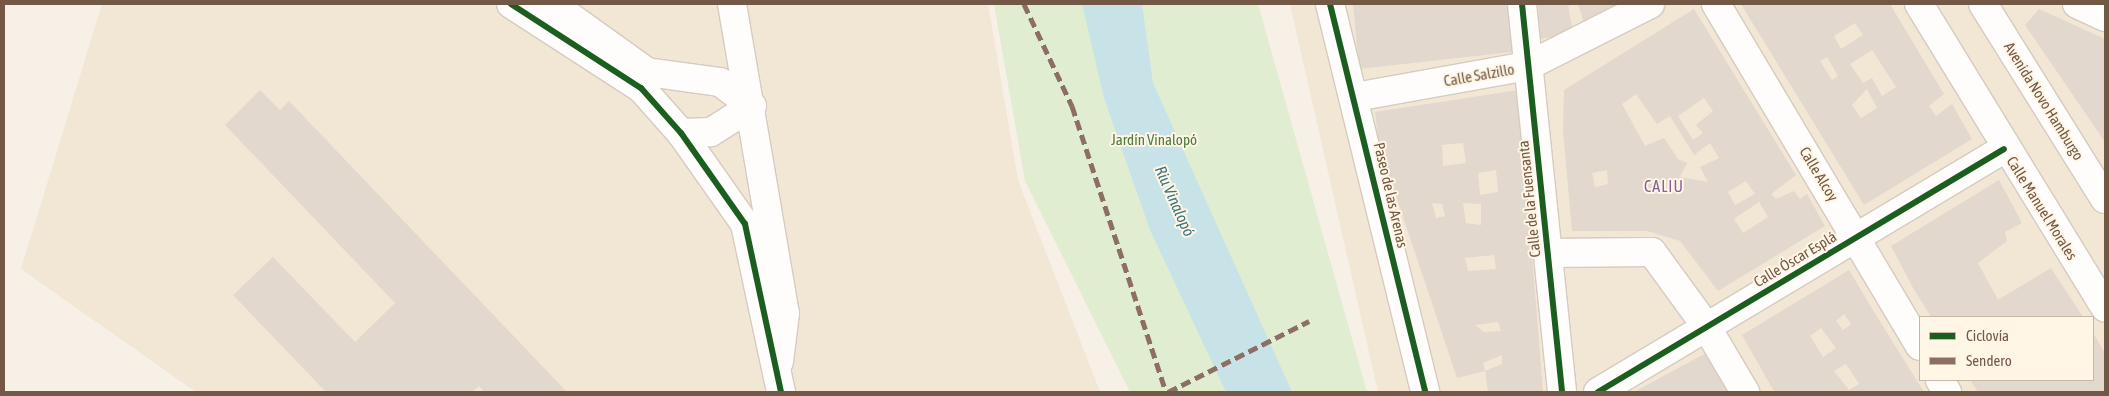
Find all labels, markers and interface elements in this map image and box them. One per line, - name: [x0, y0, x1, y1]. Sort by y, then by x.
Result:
- street label: Avenida Novo Hamburgo: [2000, 39, 2088, 163]
- street label: Calle Salzillo: [1442, 60, 1516, 90]
- park label: Jardín Vinalopó: [1111, 131, 1197, 149]
- street label: Calle de la Fuensanta: [1514, 140, 1544, 258]
- street label: Paseo de las Arenas: [1370, 141, 1412, 249]
- street label: Calle Alcoy: [1796, 144, 1842, 204]
- street label: Calle Manuel Morales: [2003, 153, 2081, 263]
- water label: Riu Vinalopó: [1151, 163, 1199, 239]
- district label: CALIU: [1643, 176, 1685, 196]
- street label: Calle Óscar Esplá: [1750, 227, 1840, 291]
- legend: [1919, 316, 2094, 381]
- text: Ciclovía: [1966, 327, 2009, 344]
- text: Sendero: [1966, 352, 2012, 369]

